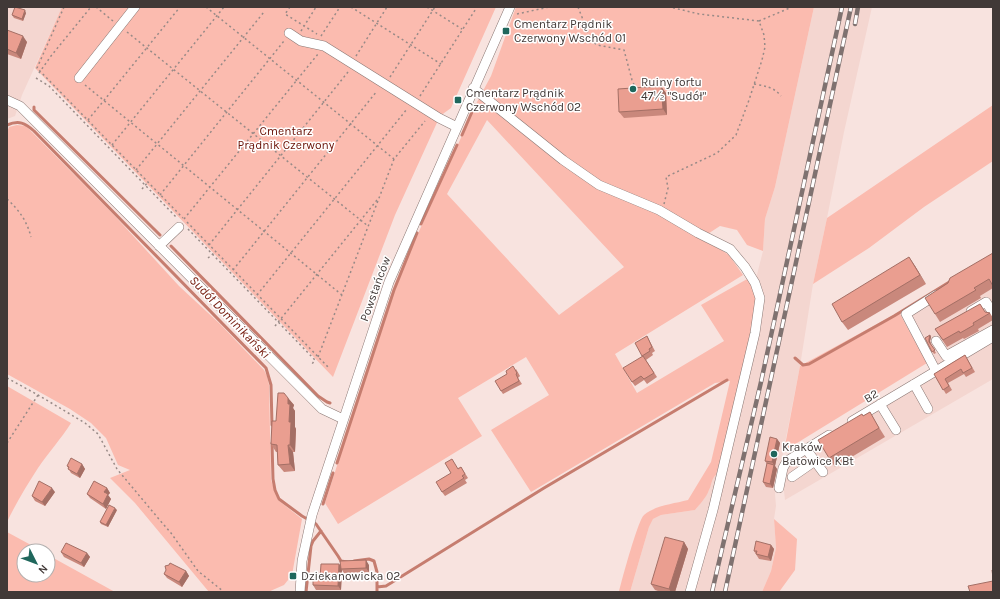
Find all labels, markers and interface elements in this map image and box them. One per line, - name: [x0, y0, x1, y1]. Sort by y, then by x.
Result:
- place label: Cmentarz Prądnik Czerwony Wschód 01: [514, 17, 626, 45]
- marker: Cmentarz Prądnik Czerwony Wschód 01: [501, 26, 511, 36]
- place label: Ruiny fortu 47½ "Sudół": [641, 75, 707, 103]
- marker: Ruiny fortu 47½ "Sudół": [628, 84, 638, 94]
- place label: Cmentarz Prądnik Czerwony Wschód 02: [466, 86, 581, 114]
- marker: Cmentarz Prądnik Czerwony Wschód 02: [453, 95, 463, 105]
- park label: Cmentarz Prądnik Czerwony: [238, 124, 335, 152]
- street label: Powstańców: [357, 254, 393, 323]
- water label: Sudół Dominikański: [187, 273, 274, 362]
- street label: B2: [861, 386, 881, 406]
- place label: Kraków Batowice KBt: [782, 440, 854, 468]
- marker: Kraków Batowice KBt: [769, 449, 779, 459]
- north arrow: [16, 543, 56, 583]
- text: N: [36, 562, 51, 577]
- place label: Dziekanowicka 02: [301, 569, 400, 583]
- marker: Dziekanowicka 02: [288, 571, 298, 581]

